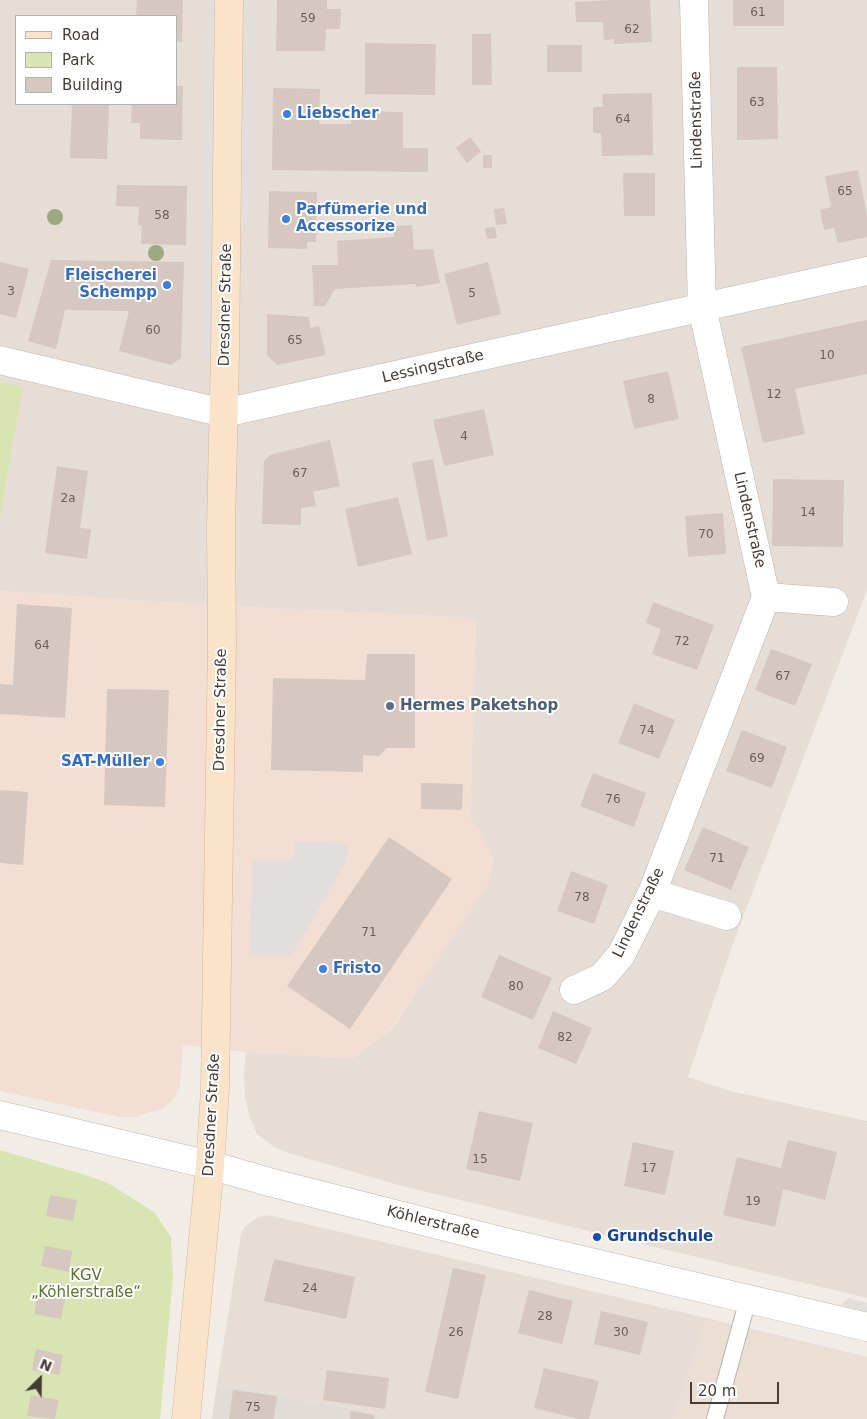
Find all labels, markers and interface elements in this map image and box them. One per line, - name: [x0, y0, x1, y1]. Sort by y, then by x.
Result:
- house number: 61: [750, 6, 766, 20]
- house number: 59: [300, 12, 316, 26]
- legend: [15, 15, 178, 105]
- house number: 62: [624, 23, 640, 37]
- text: Road: [62, 26, 100, 44]
- text: Park: [62, 51, 94, 69]
- street label: Lindenstraße: [687, 71, 707, 169]
- text: Building: [62, 76, 123, 94]
- house number: 63: [749, 96, 765, 110]
- place label: Liebscher: [297, 105, 379, 123]
- marker: Liebscher: [281, 108, 293, 120]
- house number: 64: [615, 113, 631, 127]
- house number: 65: [837, 185, 853, 199]
- place label: Parfümerie und Accessorize: [296, 201, 427, 236]
- house number: 58: [154, 209, 170, 223]
- marker: Parfümerie und Accessorize: [280, 213, 292, 225]
- street label: Dresdner Straße: [216, 243, 236, 367]
- place label: Fleischerei Schempp: [65, 267, 157, 302]
- marker: Fleischerei Schempp: [161, 279, 173, 291]
- house number: 3: [7, 285, 15, 299]
- house number: 5: [468, 287, 476, 301]
- house number: 60: [145, 324, 161, 338]
- house number: 65: [287, 334, 303, 348]
- street label: Lessingstraße: [380, 347, 486, 387]
- house number: 10: [819, 349, 835, 363]
- house number: 12: [766, 388, 782, 402]
- house number: 8: [647, 393, 655, 407]
- house number: 4: [460, 430, 468, 444]
- house number: 67: [292, 467, 308, 481]
- street label: Lindenstraße: [729, 470, 769, 570]
- house number: 2a: [61, 492, 75, 506]
- house number: 14: [800, 506, 816, 520]
- house number: 70: [698, 528, 714, 542]
- house number: 72: [674, 635, 690, 649]
- house number: 64: [34, 639, 50, 653]
- street label: Dresdner Straße: [211, 648, 231, 772]
- house number: 67: [775, 670, 791, 684]
- place label: Hermes Paketshop: [400, 697, 558, 715]
- marker: Hermes Paketshop: [384, 700, 396, 712]
- house number: 74: [639, 724, 655, 738]
- house number: 69: [749, 752, 765, 766]
- place label: SAT-Müller: [61, 753, 150, 771]
- marker: SAT-Müller: [154, 756, 166, 768]
- house number: 76: [605, 793, 621, 807]
- house number: 71: [709, 852, 725, 866]
- street label: Lindenstraße: [609, 865, 669, 961]
- house number: 78: [574, 891, 590, 905]
- house number: 71: [361, 926, 377, 940]
- place label: Fristo: [333, 960, 381, 978]
- marker: Fristo: [317, 963, 329, 975]
- house number: 80: [508, 980, 524, 994]
- house number: 82: [557, 1031, 573, 1045]
- street label: Dresdner Straße: [200, 1053, 224, 1177]
- house number: 15: [472, 1153, 488, 1167]
- house number: 17: [641, 1162, 657, 1176]
- house number: 19: [745, 1195, 761, 1209]
- street label: Köhlerstraße: [385, 1203, 481, 1243]
- place label: Grundschule: [607, 1228, 713, 1246]
- marker: Grundschule: [591, 1231, 603, 1243]
- park label: KGV „Köhlerstraße“: [31, 1267, 141, 1302]
- house number: 24: [302, 1282, 318, 1296]
- house number: 28: [537, 1310, 553, 1324]
- house number: 26: [448, 1326, 464, 1340]
- house number: 30: [613, 1326, 629, 1340]
- north arrow: [15, 1354, 65, 1404]
- text: N: [37, 1356, 54, 1375]
- scale bar: [692, 1372, 781, 1404]
- text: 20 m: [698, 1382, 736, 1400]
- house number: 75: [245, 1401, 261, 1415]

